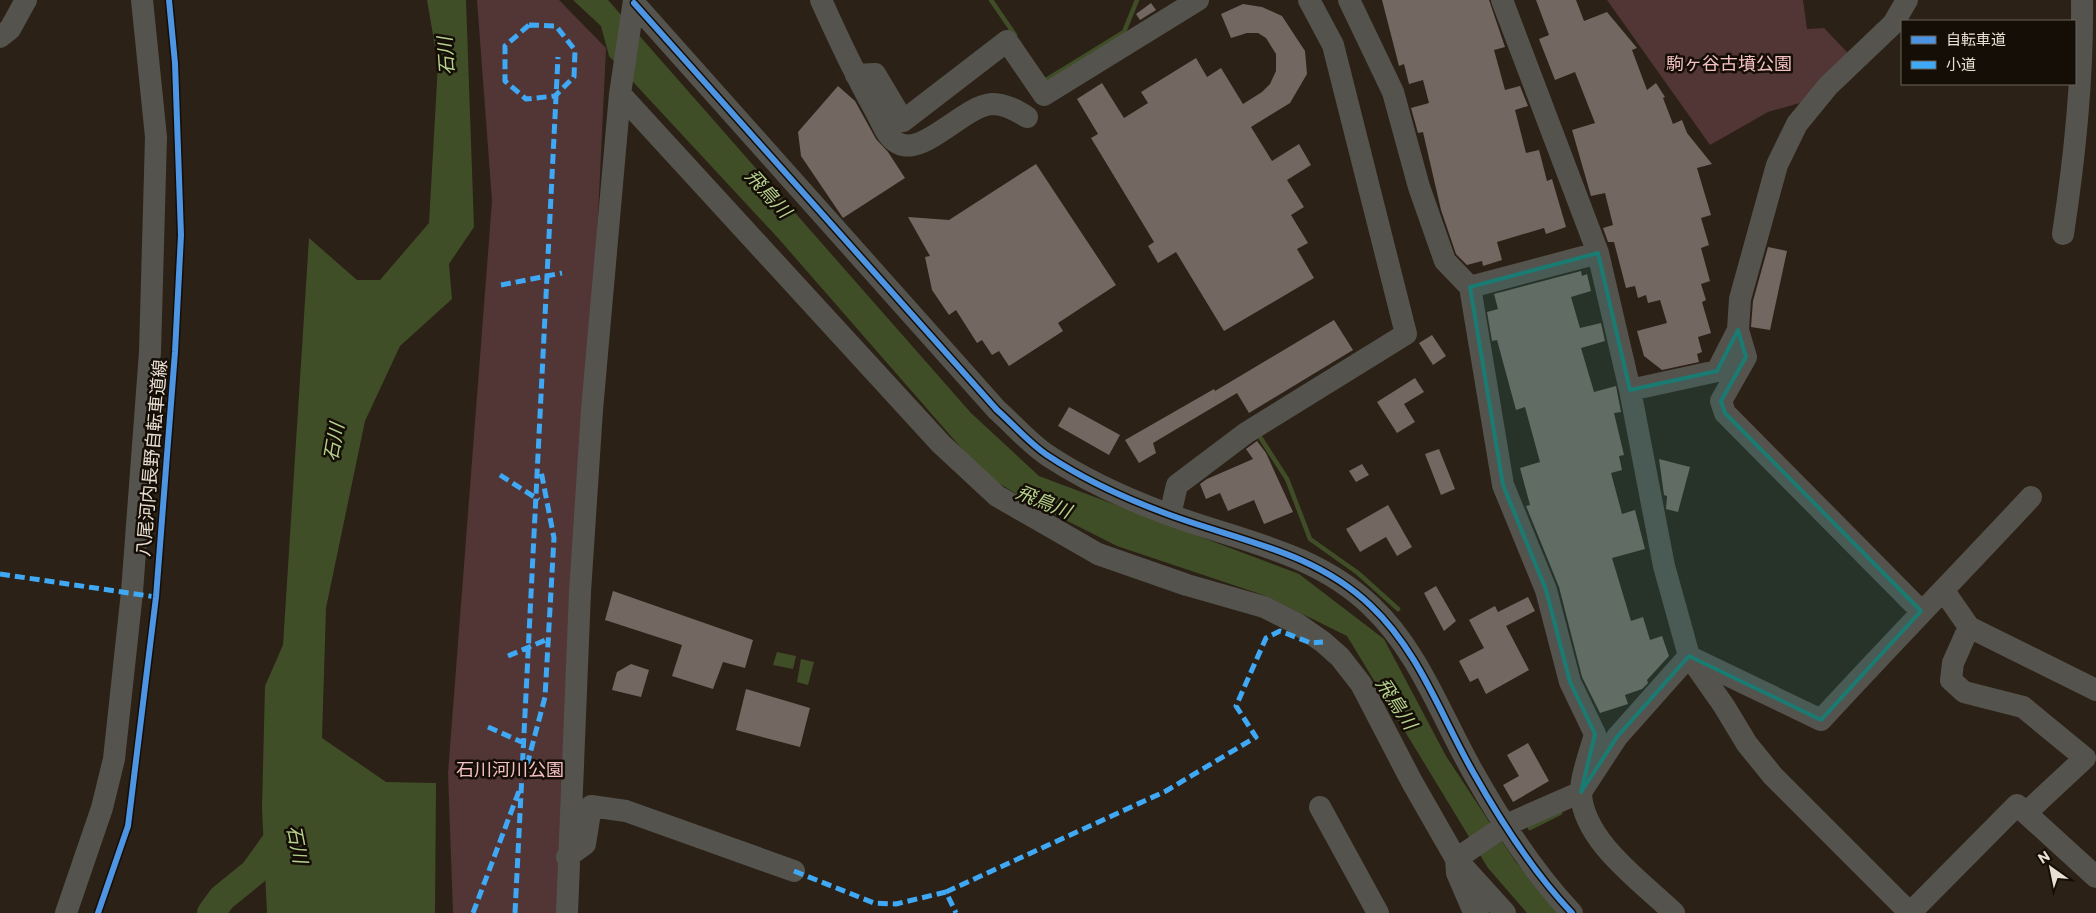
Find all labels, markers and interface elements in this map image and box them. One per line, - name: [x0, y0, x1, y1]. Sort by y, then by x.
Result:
- legend: [1901, 20, 2076, 85]
- text: 自転車道: [1946, 30, 2006, 48]
- water label: 石川: [432, 34, 458, 76]
- park label: 駒ヶ谷古墳公園: [1666, 52, 1792, 74]
- text: 小道: [1946, 55, 1976, 73]
- water label: 飛鳥川: [741, 164, 798, 223]
- street label: 八尾河内長野自転車道線: [131, 358, 171, 558]
- water label: 石川: [318, 419, 348, 463]
- water label: 飛鳥川: [1013, 480, 1077, 523]
- water label: 飛鳥川: [1372, 673, 1423, 735]
- park label: 石川河川公園: [456, 758, 564, 780]
- water label: 石川: [283, 823, 313, 867]
- north arrow: [2026, 843, 2076, 893]
- text: N: [2035, 847, 2053, 867]

